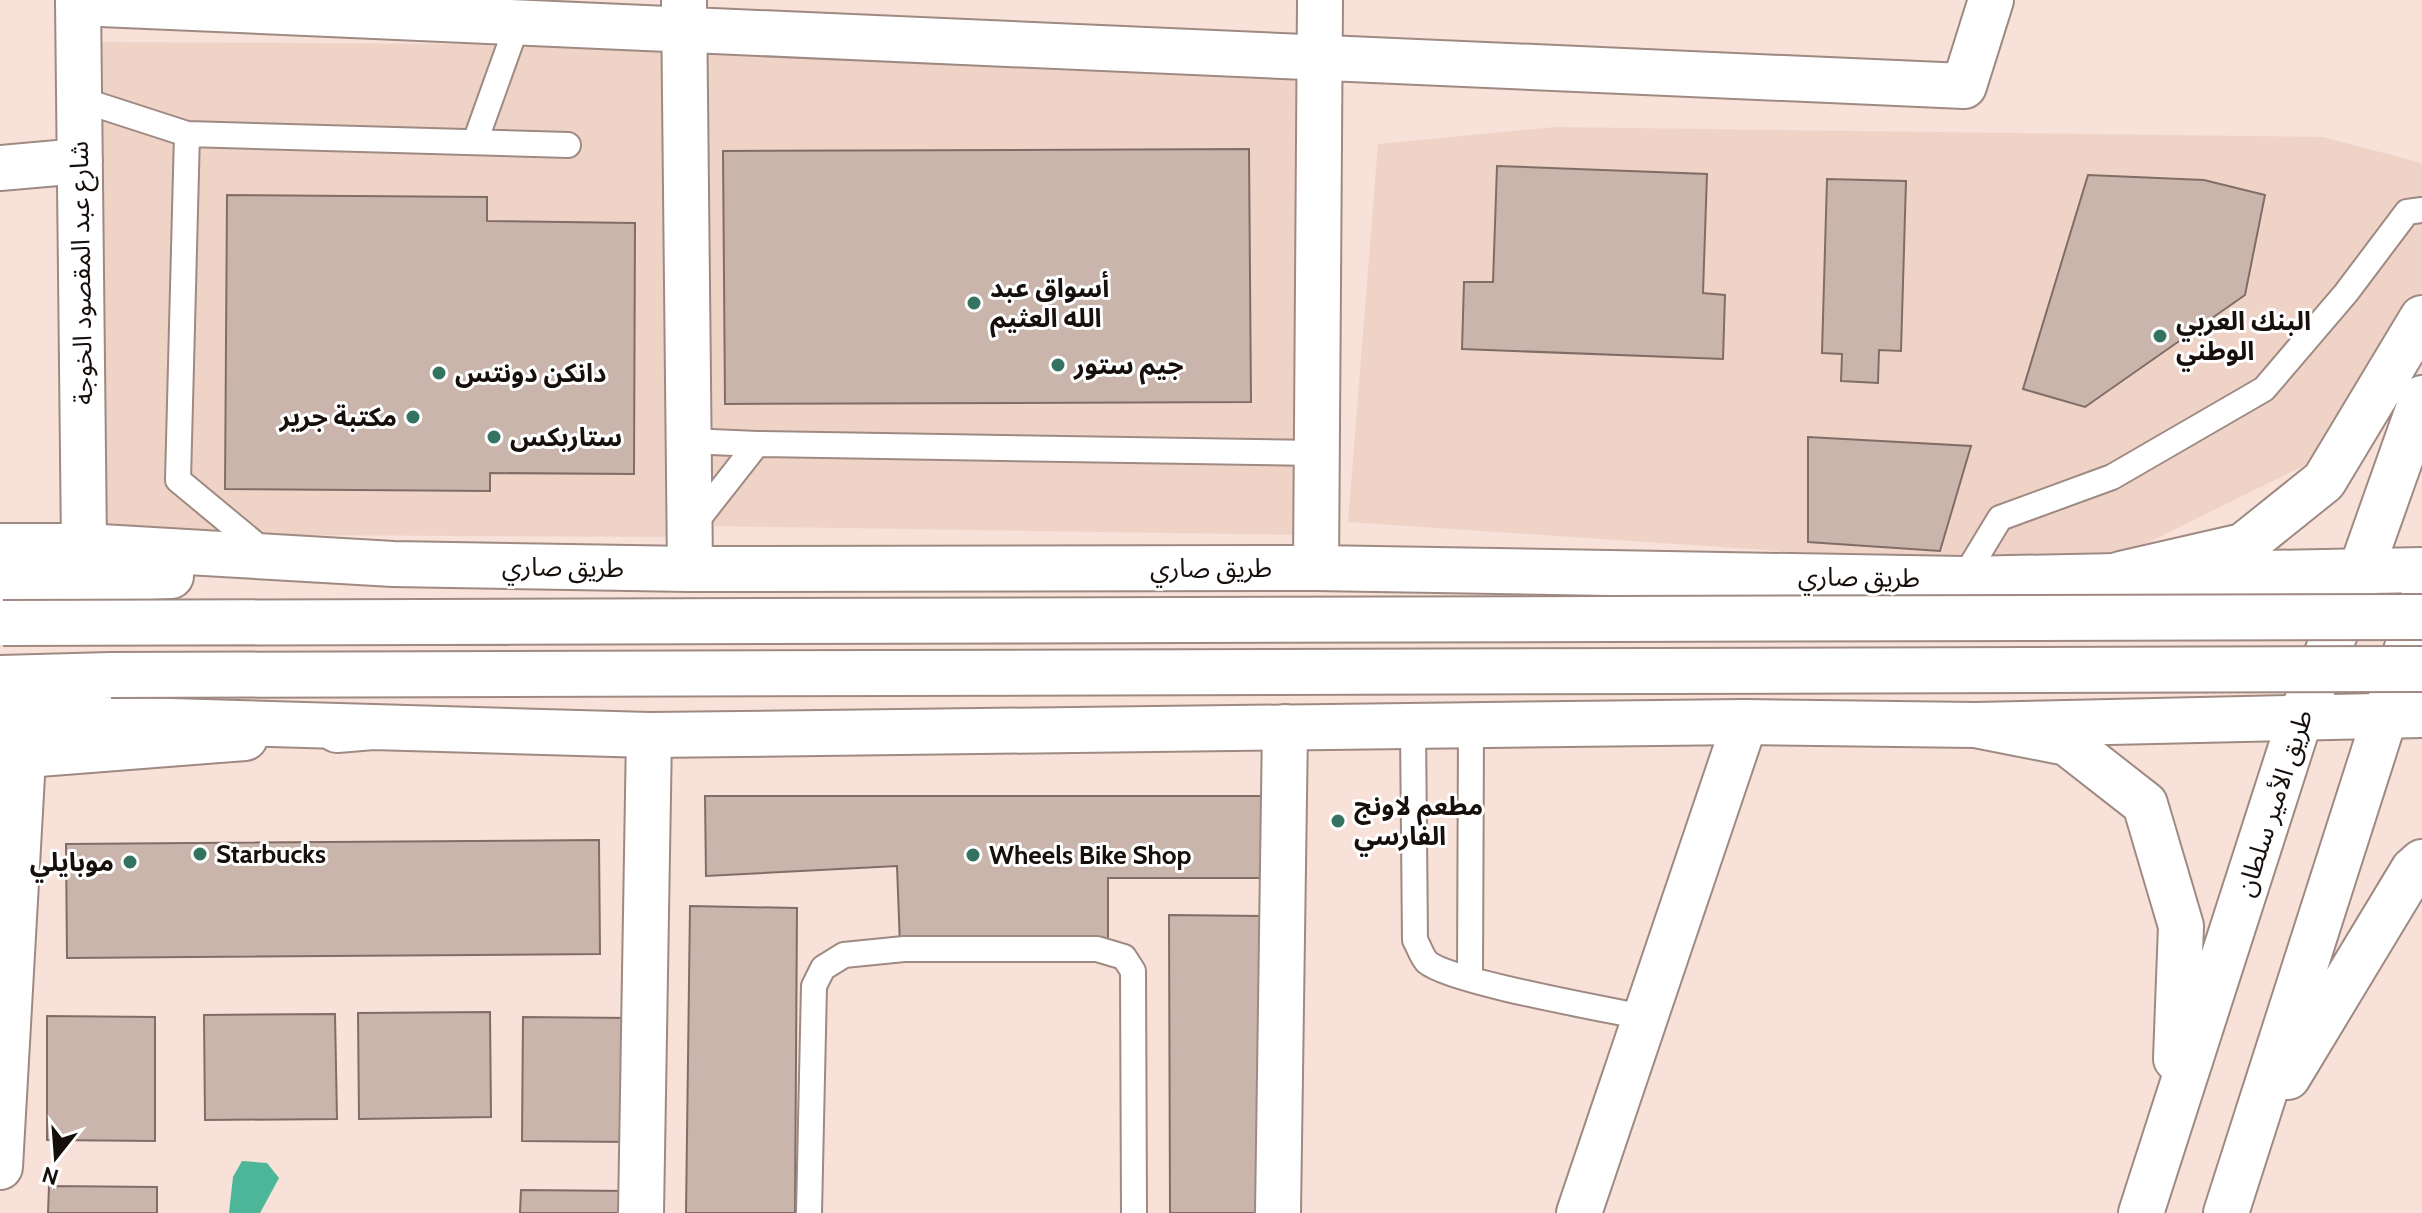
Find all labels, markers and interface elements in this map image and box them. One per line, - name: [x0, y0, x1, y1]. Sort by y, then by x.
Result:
- street label: شارع عبد المقصود الخوجة: [63, 141, 102, 405]
- place label: أسواق عبد الله العثيم: [990, 271, 1109, 338]
- marker: أسواق عبد الله العثيم: [965, 294, 983, 312]
- place label: البنك العربي الوطني: [2176, 305, 2311, 372]
- marker: البنك العربي الوطني: [2151, 327, 2169, 345]
- place label: جيم ستور: [1073, 349, 1184, 385]
- marker: جيم ستور: [1049, 356, 1067, 374]
- place label: دانكن دونتس: [455, 357, 606, 389]
- marker: دانكن دونتس: [430, 364, 448, 382]
- place label: مكتبة جرير: [278, 401, 397, 433]
- marker: مكتبة جرير: [404, 408, 422, 426]
- place label: ستاربكس: [510, 421, 622, 453]
- marker: ستاربكس: [485, 428, 503, 446]
- street label: طريق صاري: [502, 550, 624, 588]
- street label: طريق صاري: [1150, 552, 1272, 588]
- street label: طريق صاري: [1798, 560, 1920, 598]
- street label: طريق الأمير سلطان: [2229, 706, 2319, 900]
- place label: مطعم لاونج الفارسي: [1354, 790, 1483, 857]
- marker: مطعم لاونج الفارسي: [1329, 812, 1347, 830]
- place label: Starbucks: [216, 838, 326, 870]
- place label: Wheels Bike Shop: [989, 839, 1192, 871]
- marker: Starbucks: [191, 845, 209, 863]
- place label: موبايلي: [30, 846, 114, 883]
- marker: Wheels Bike Shop: [964, 846, 982, 864]
- marker: موبايلي: [121, 853, 139, 871]
- north arrow: [16, 1117, 96, 1197]
- text: N: [39, 1160, 62, 1191]

